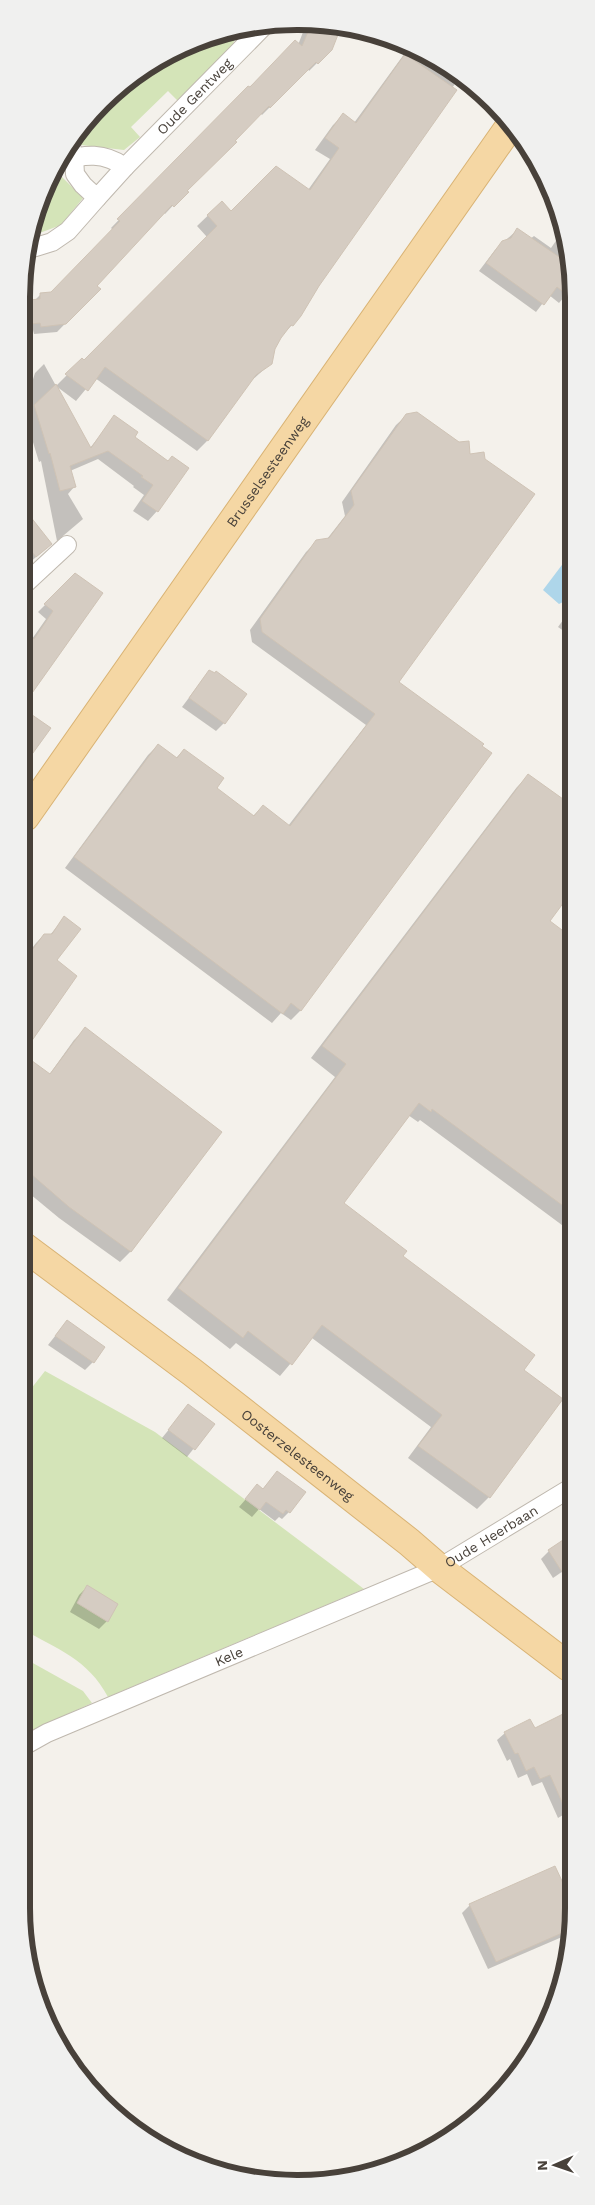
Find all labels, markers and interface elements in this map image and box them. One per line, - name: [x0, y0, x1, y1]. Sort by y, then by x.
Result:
- street label: Oude Gentweg: [154, 55, 236, 138]
- street label: Brusselsesteenweg: [223, 413, 312, 530]
- street label: Oosterzelesteenweg: [238, 1406, 358, 1504]
- street label: Oude Heerbaan: [442, 1502, 541, 1571]
- street label: Kele: [212, 1643, 245, 1669]
- north arrow: [530, 2140, 580, 2190]
- text: N: [534, 2160, 550, 2171]

